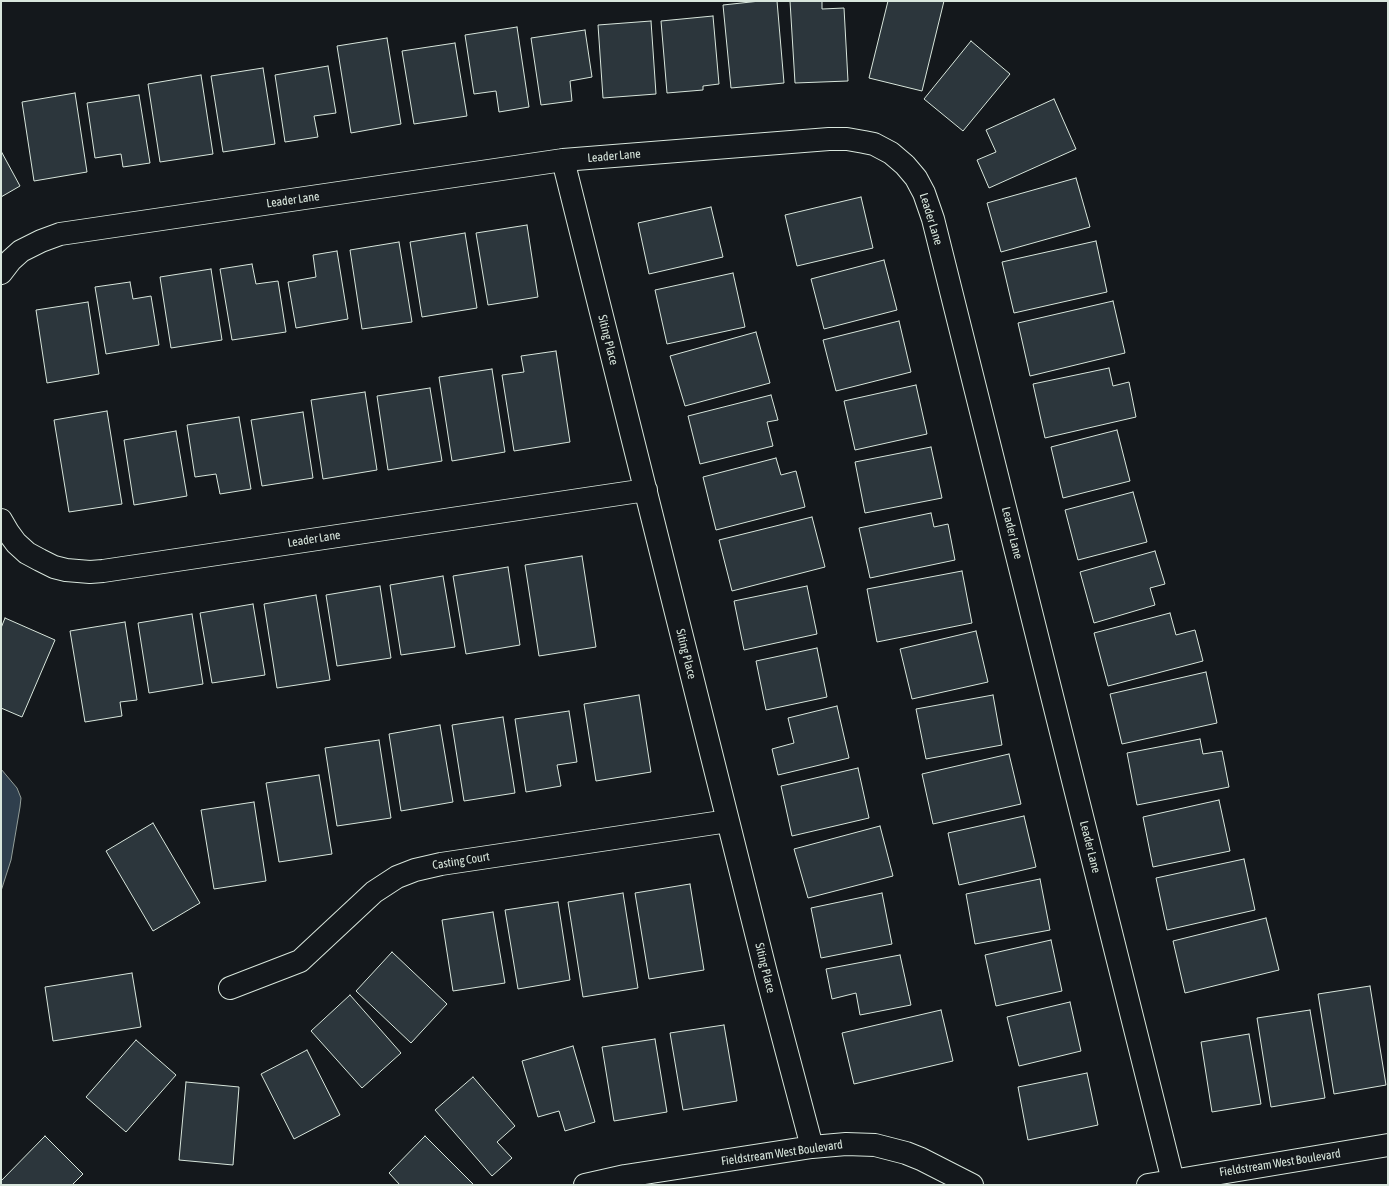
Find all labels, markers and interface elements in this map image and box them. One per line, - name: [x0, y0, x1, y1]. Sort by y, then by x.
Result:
- street label: Leader Lane: [587, 146, 641, 166]
- street label: Leader Lane: [266, 189, 320, 211]
- street label: Leader Lane: [916, 191, 946, 247]
- street label: Siting Place: [595, 313, 621, 367]
- street label: Leader Lane: [999, 505, 1025, 561]
- street label: Leader Lane: [286, 528, 342, 550]
- street label: Siting Place: [673, 627, 699, 681]
- street label: Leader Lane: [1077, 819, 1103, 875]
- street label: Casting Court: [431, 849, 491, 873]
- street label: Siting Place: [752, 941, 778, 995]
- street label: Fieldstream West Boulevard: [720, 1137, 844, 1169]
- street label: Fieldstream West Boulevard: [1218, 1146, 1342, 1180]

